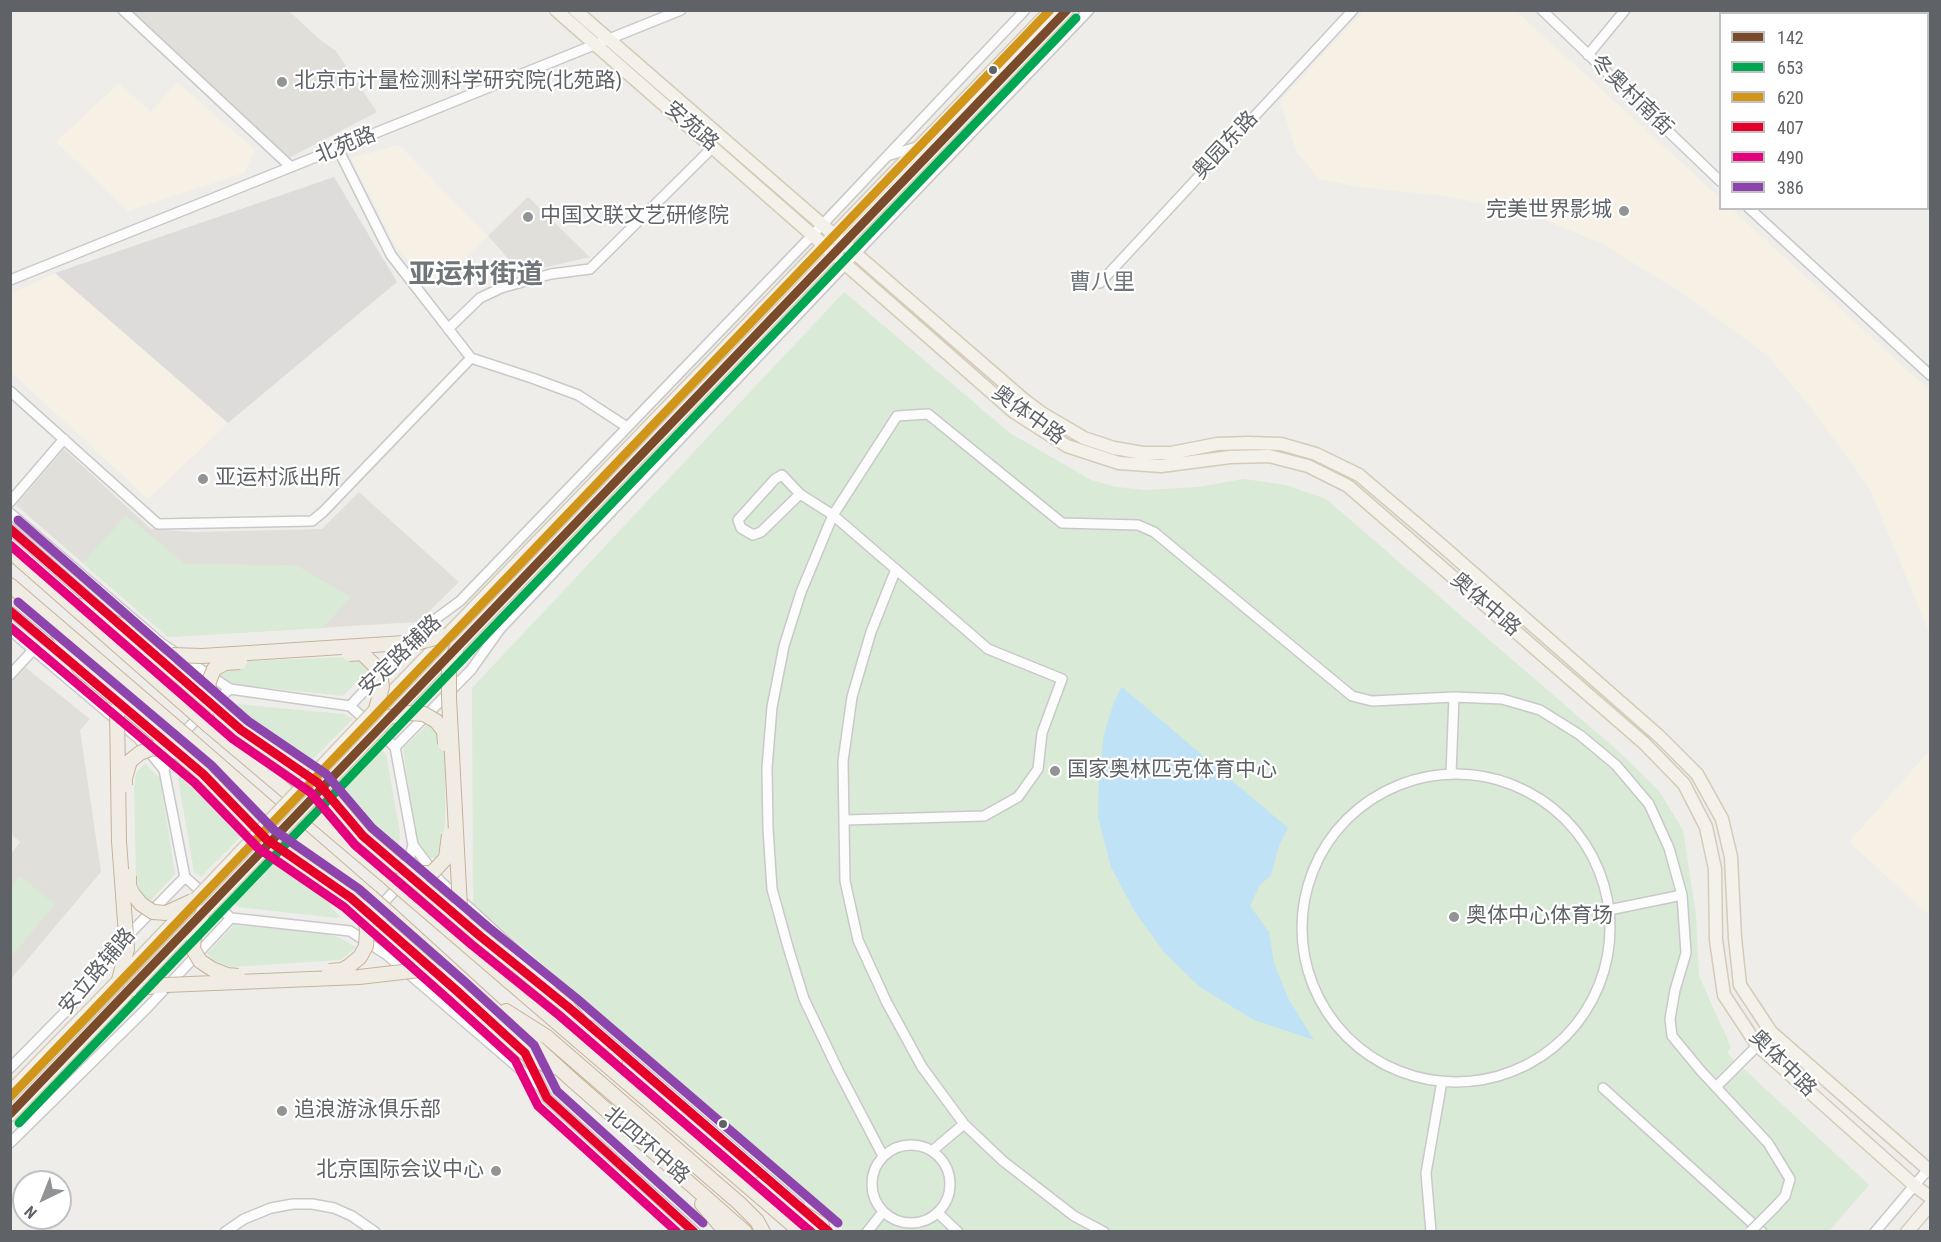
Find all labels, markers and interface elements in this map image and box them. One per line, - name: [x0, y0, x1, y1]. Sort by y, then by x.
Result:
- legend: [1719, 12, 1929, 210]
- text: 142: [1777, 27, 1804, 48]
- street label: 冬奥村南街: [1584, 50, 1678, 142]
- text: 653: [1777, 57, 1804, 78]
- unlabelled marker: [987, 64, 999, 76]
- place label: 北京市计量检测科学研究院(北苑路): [294, 69, 622, 95]
- marker: 北京市计量检测科学研究院(北苑路): [275, 75, 289, 89]
- text: 620: [1777, 87, 1804, 108]
- street label: 安苑路: [659, 97, 723, 157]
- street label: 奥园东路: [1188, 107, 1264, 185]
- text: 407: [1777, 117, 1804, 138]
- street label: 北苑路: [312, 123, 380, 169]
- text: 490: [1777, 147, 1804, 168]
- text: 386: [1777, 177, 1804, 198]
- place label: 完美世界影城: [1486, 198, 1612, 224]
- place label: 中国文联文艺研修院: [540, 204, 729, 230]
- marker: 完美世界影城: [1617, 204, 1631, 218]
- marker: 中国文联文艺研修院: [521, 210, 535, 224]
- district label: 亚运村街道: [409, 260, 543, 292]
- district label: 曹八里: [1069, 270, 1135, 296]
- street label: 奥体中路: [987, 381, 1069, 451]
- place label: 亚运村派出所: [215, 466, 341, 492]
- marker: 亚运村派出所: [196, 472, 210, 486]
- street label: 奥体中路: [1445, 568, 1525, 642]
- street label: 安定路辅路: [354, 610, 448, 702]
- place label: 国家奥林匹克体育中心: [1067, 758, 1277, 784]
- marker: 国家奥林匹克体育中心: [1048, 764, 1062, 778]
- place label: 奥体中心体育场: [1466, 904, 1613, 930]
- marker: 奥体中心体育场: [1447, 910, 1461, 924]
- street label: 安立路辅路: [55, 924, 141, 1020]
- street label: 奥体中路: [1743, 1025, 1821, 1103]
- place label: 追浪游泳俱乐部: [294, 1098, 441, 1124]
- street label: 北四环中路: [598, 1102, 694, 1190]
- marker: 追浪游泳俱乐部: [275, 1104, 289, 1118]
- unlabelled marker: [717, 1118, 729, 1130]
- place label: 北京国际会议中心: [316, 1158, 484, 1184]
- marker: 北京国际会议中心: [489, 1164, 503, 1178]
- north arrow: [12, 1170, 72, 1230]
- text: N: [21, 1202, 41, 1222]

